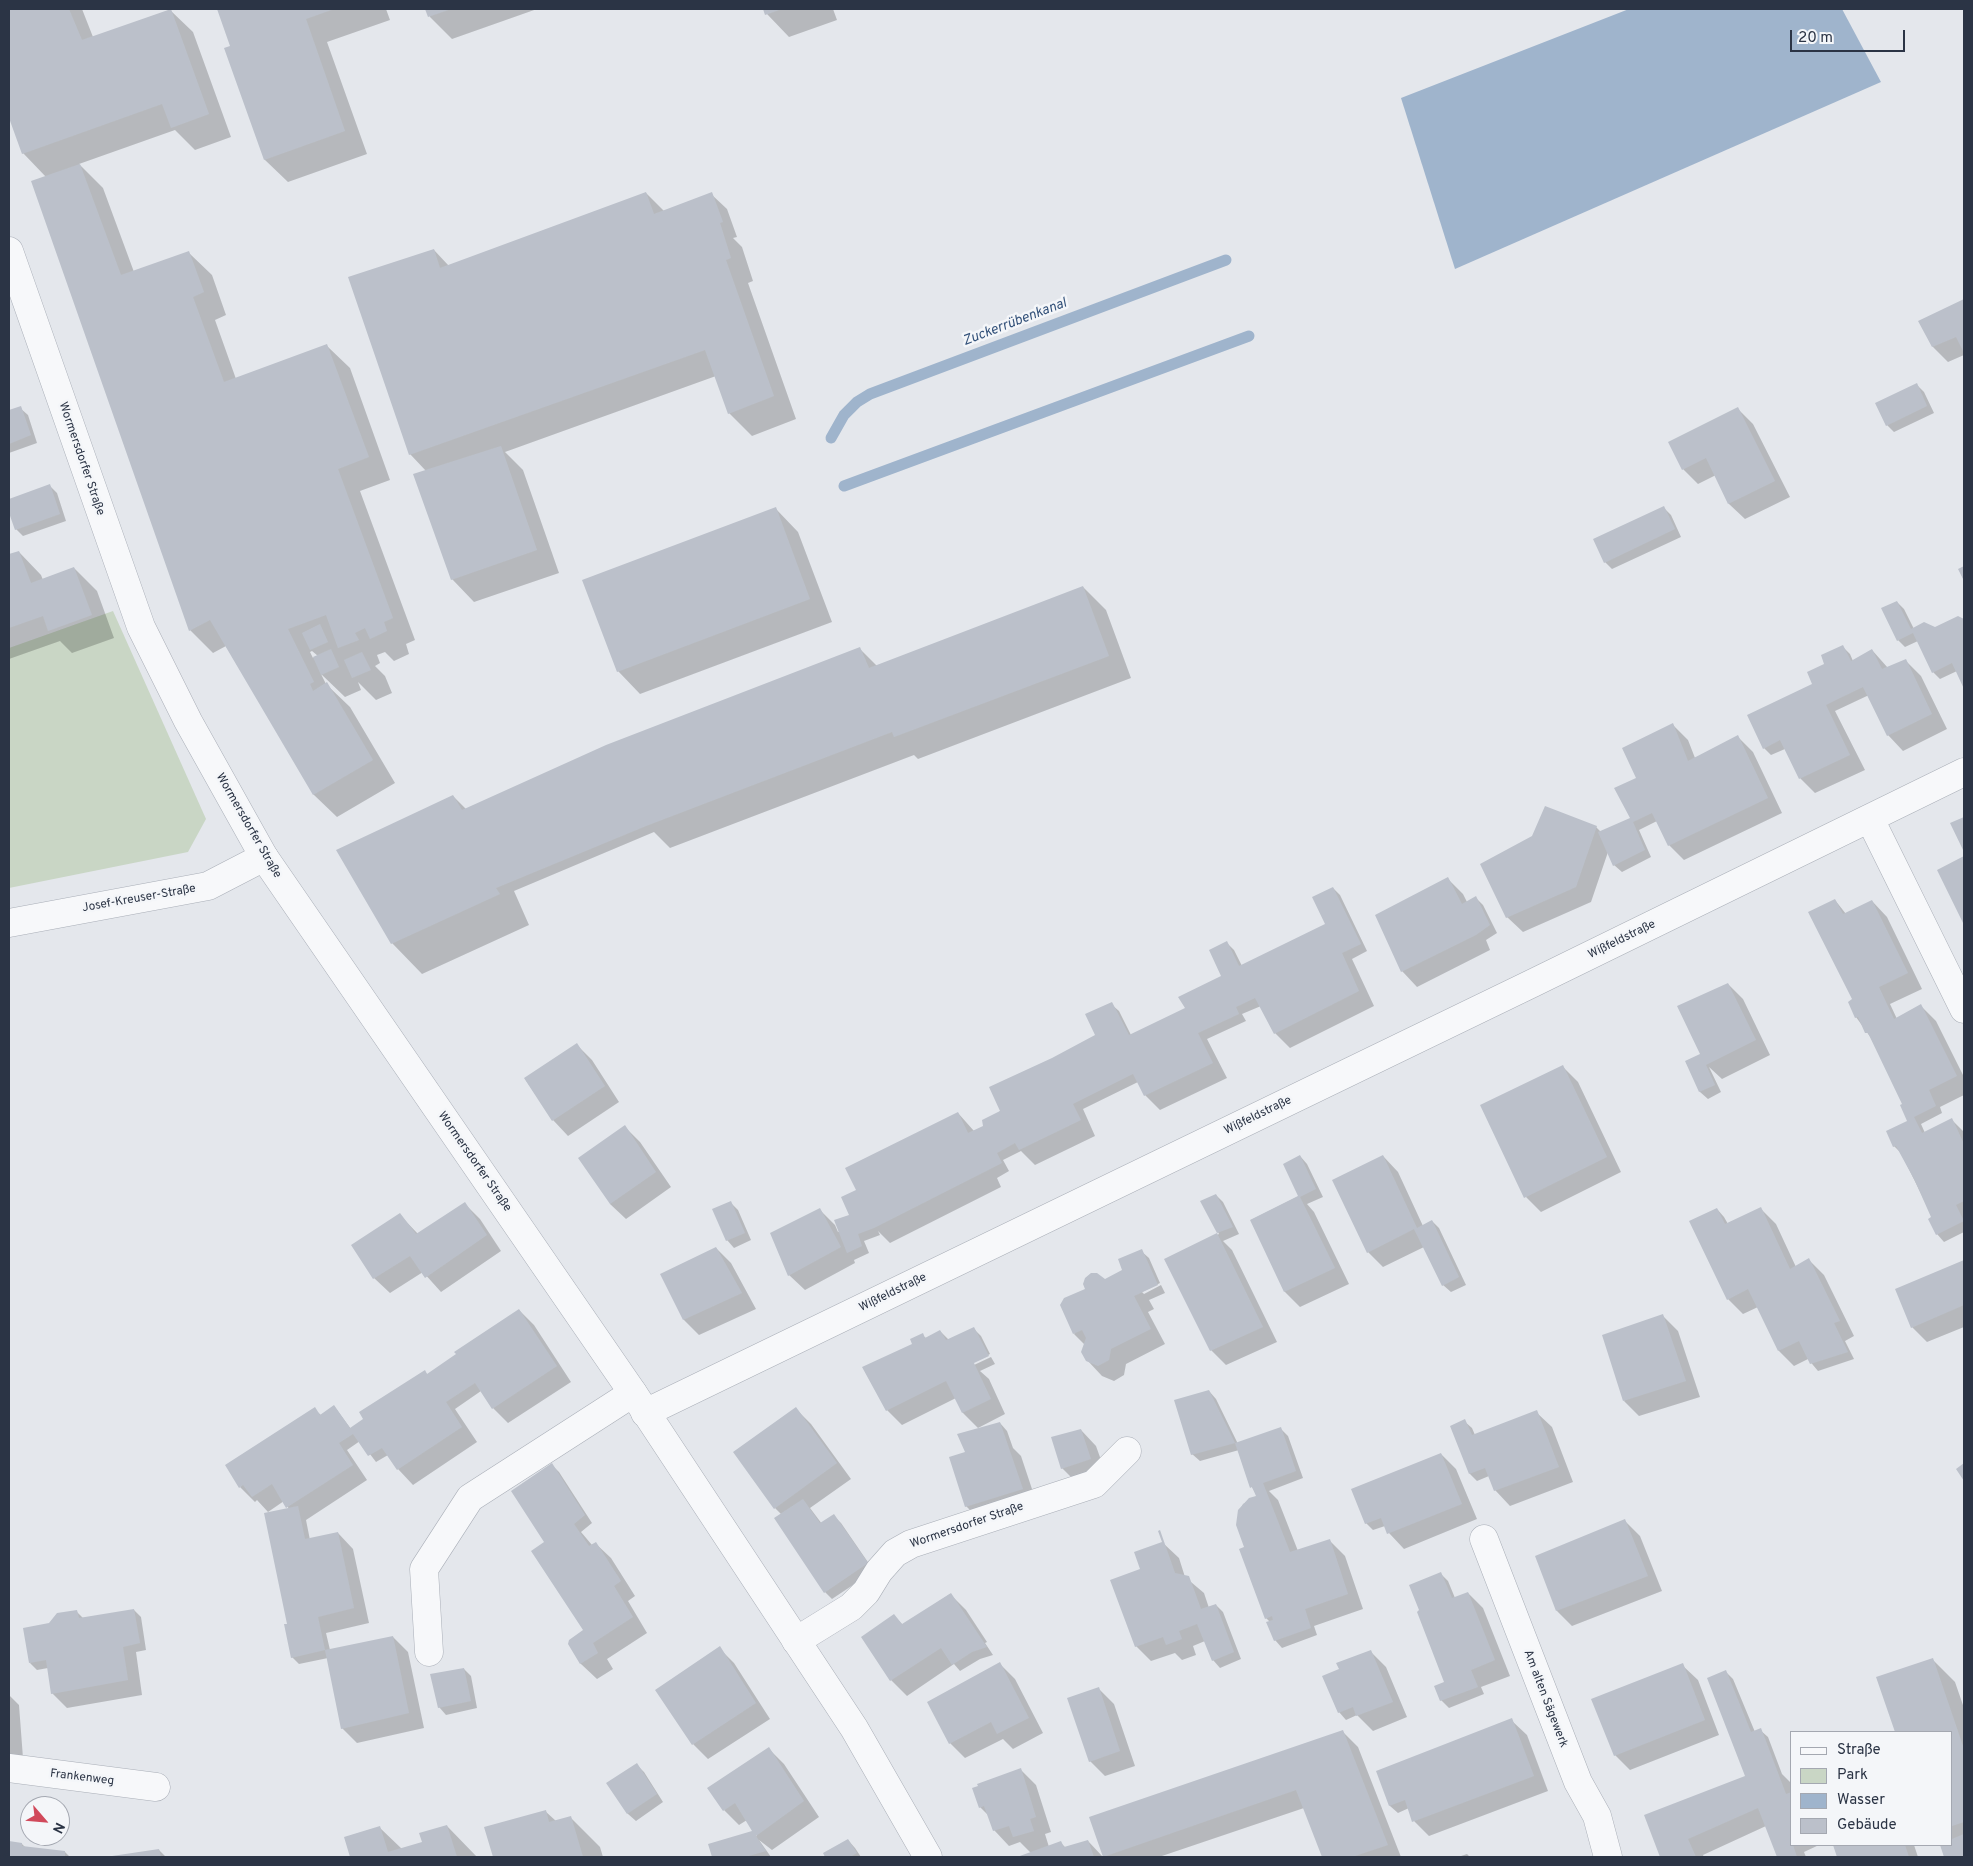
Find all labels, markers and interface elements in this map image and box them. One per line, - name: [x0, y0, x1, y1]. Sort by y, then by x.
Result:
- scale bar: [1793, 20, 1908, 52]
- text: 20 m: [1798, 29, 1833, 48]
- water label: Zuckerrübenkanal: [961, 295, 1069, 351]
- street label: Wormersdorfer Straße: [55, 400, 107, 518]
- street label: Wormersdorfer Straße: [212, 771, 284, 881]
- street label: Josef-Kreuser-Straße: [81, 882, 197, 916]
- street label: Wißfeldstraße: [1586, 917, 1658, 963]
- street label: Wißfeldstraße: [1222, 1093, 1294, 1139]
- street label: Wormersdorfer Straße: [434, 1109, 514, 1215]
- street label: Wißfeldstraße: [857, 1270, 929, 1316]
- street label: Wormersdorfer Straße: [908, 1500, 1026, 1552]
- street label: Am alten Sägewerk: [1520, 1648, 1570, 1750]
- legend: [1790, 1731, 1953, 1846]
- text: Straße: [1837, 1741, 1881, 1760]
- text: Park: [1837, 1766, 1868, 1785]
- street label: Frankenweg: [49, 1767, 115, 1789]
- text: Wasser: [1837, 1791, 1885, 1810]
- north arrow: [20, 1796, 70, 1846]
- text: Gebäude: [1837, 1816, 1897, 1835]
- text: N: [48, 1819, 68, 1836]

